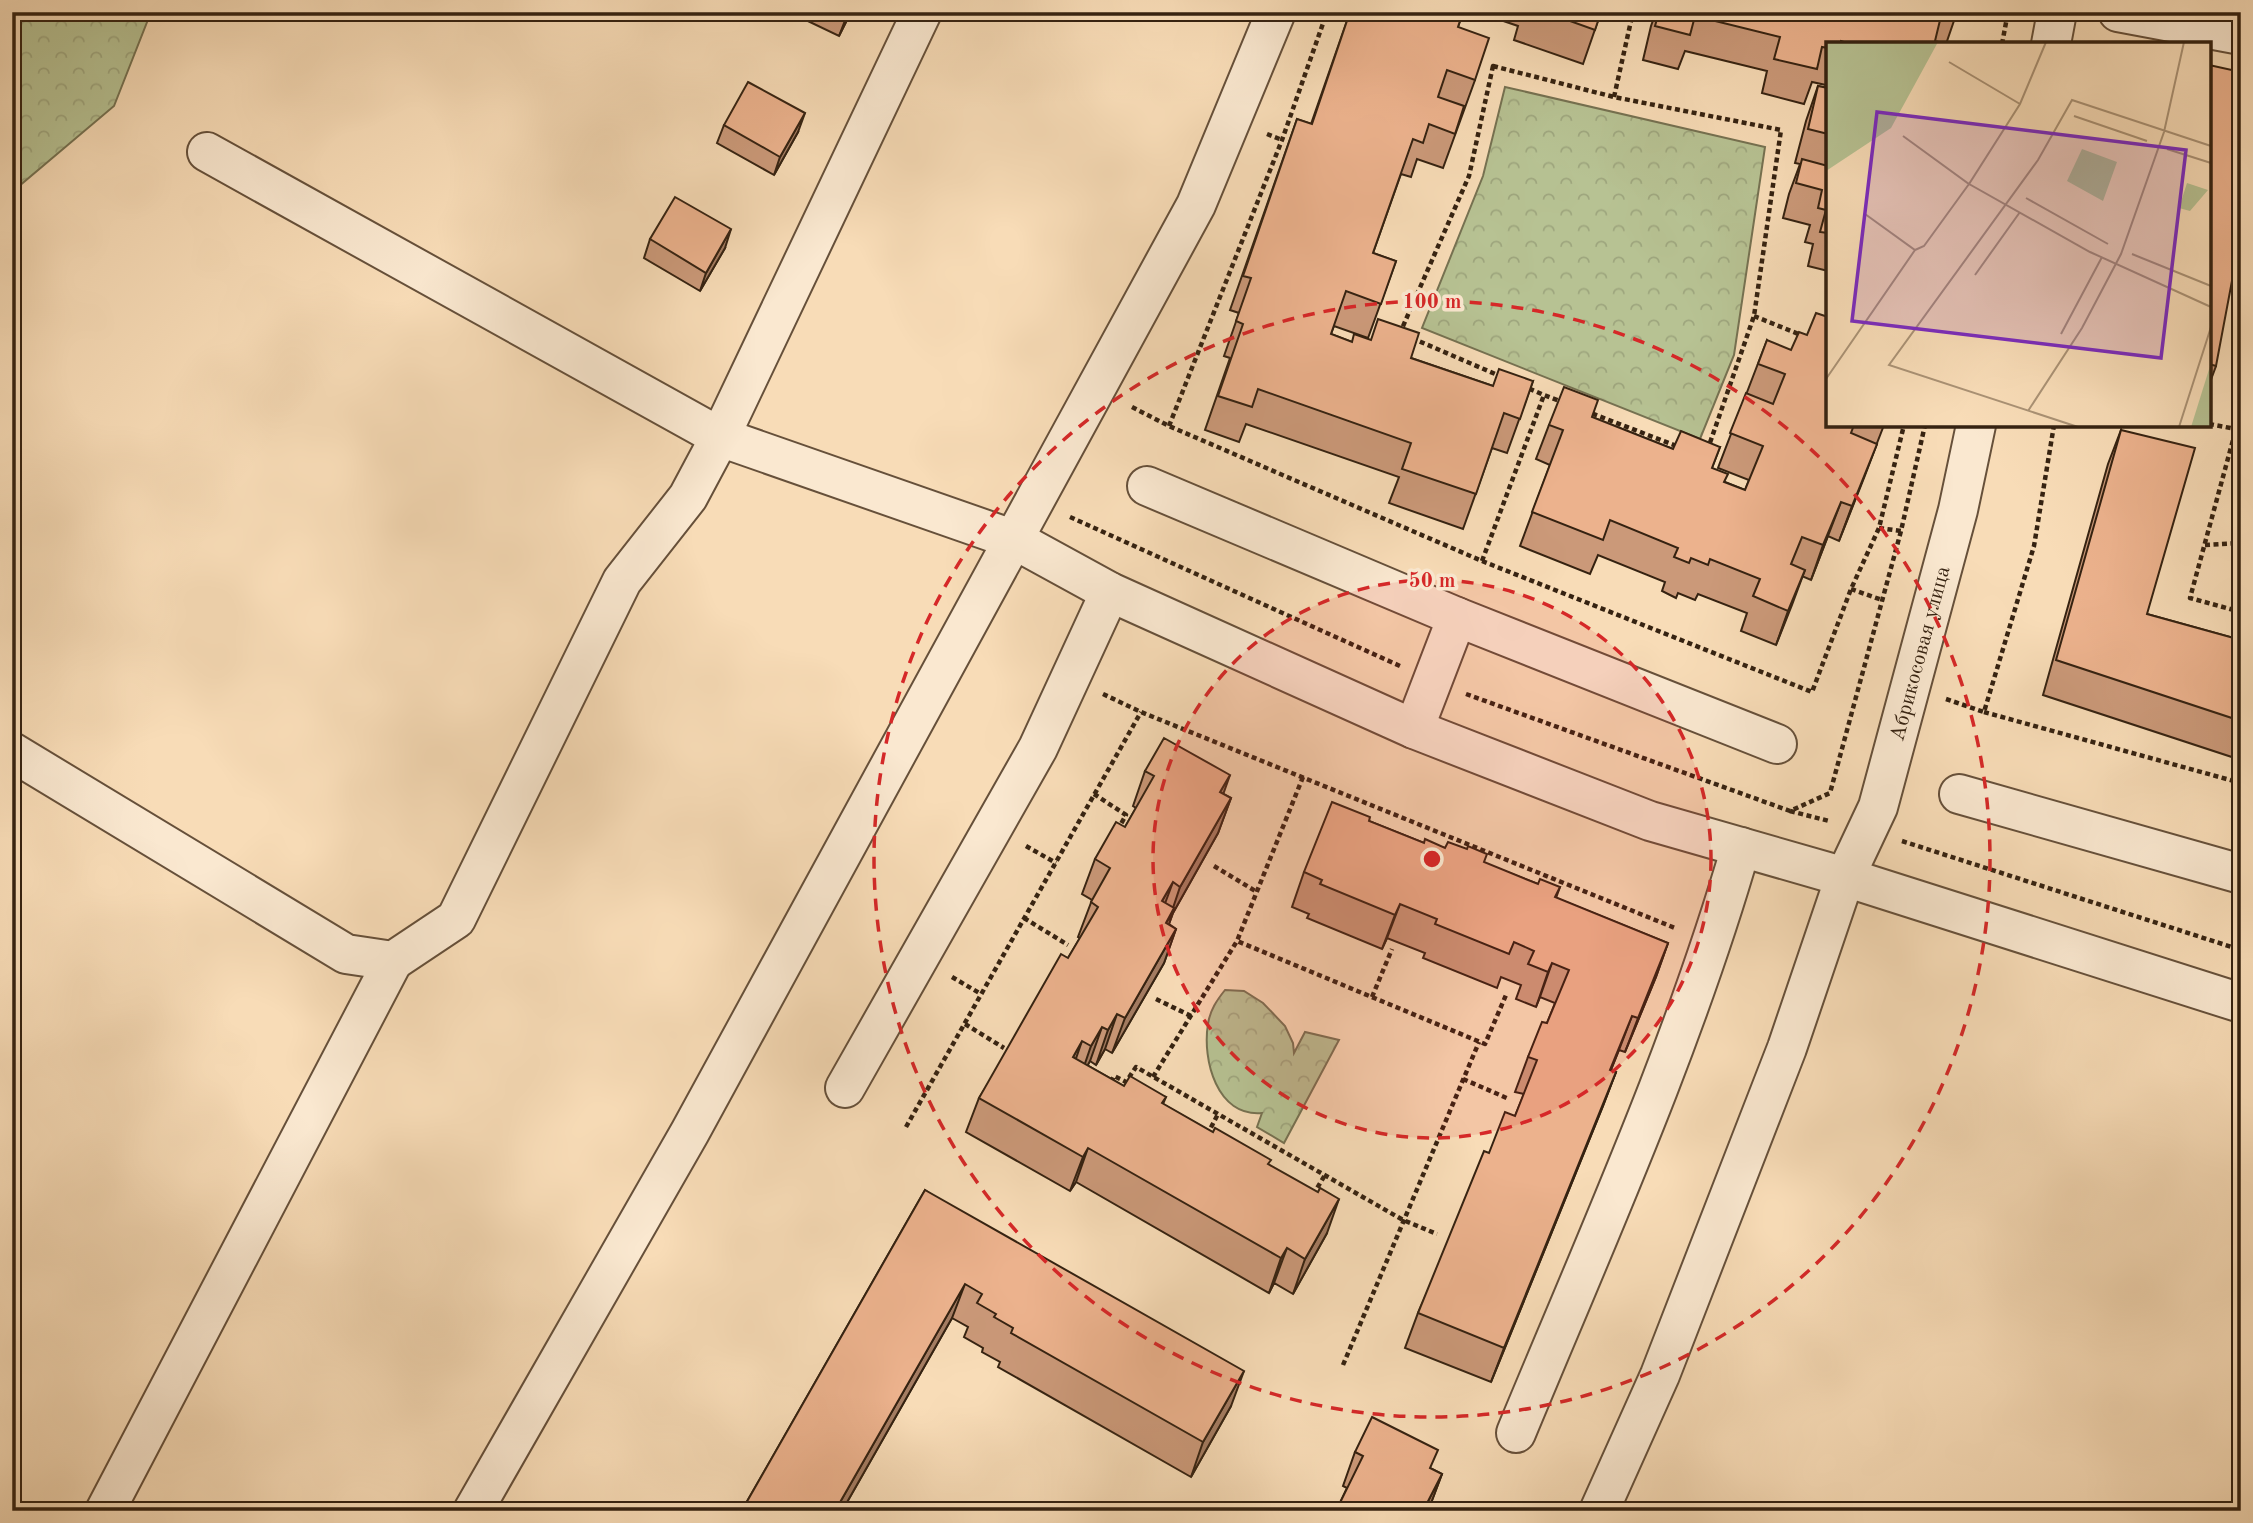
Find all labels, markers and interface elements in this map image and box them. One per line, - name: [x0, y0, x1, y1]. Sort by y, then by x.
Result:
- inset map: [1826, 42, 2211, 427]
- text: 100 m: [1402, 292, 1462, 313]
- street label: Абрикосовая улица: [1887, 564, 1954, 743]
- text: 50 m: [1408, 571, 1456, 592]
- centre of rings: [1420, 847, 1444, 871]

